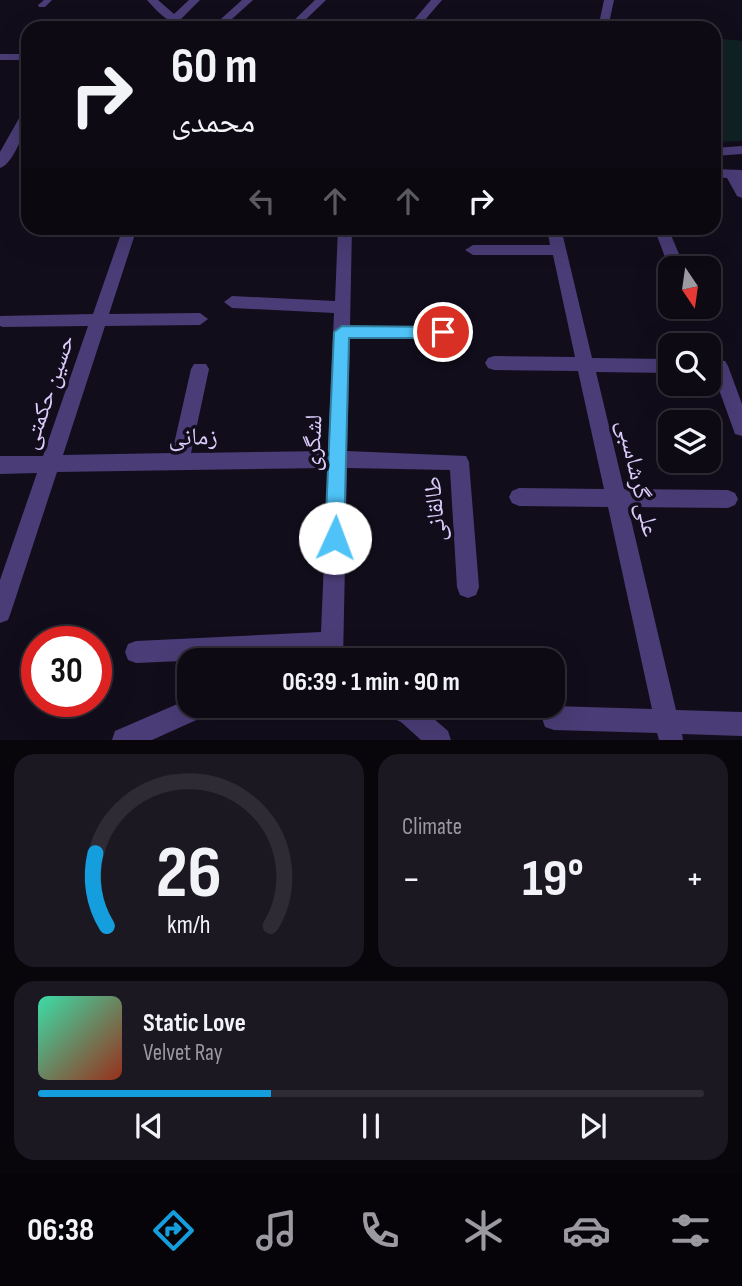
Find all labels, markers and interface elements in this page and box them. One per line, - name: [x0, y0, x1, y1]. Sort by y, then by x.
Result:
- text: 60 m: [171, 38, 258, 97]
- icon: right: [56, 49, 147, 140]
- text: محمدی: [171, 103, 255, 142]
- icon: left: [243, 182, 281, 220]
- icon: ahead: [316, 182, 354, 220]
- icon: ahead: [389, 182, 427, 220]
- icon: right: [462, 182, 500, 220]
- north arrow: [658, 256, 721, 318]
- map controls: [658, 256, 721, 473]
- pin: [413, 302, 473, 362]
- icon: arrive: [424, 313, 462, 351]
- street label: حسین حکمتی: [15, 331, 81, 453]
- button: search: [658, 333, 721, 396]
- button: layers: [658, 410, 721, 473]
- street label: لشگری: [298, 414, 328, 472]
- street label: علی گرشاسبی: [610, 417, 666, 539]
- street label: زمانی: [168, 422, 218, 452]
- street label: طالقانی: [418, 475, 452, 543]
- position arrow: [298, 501, 372, 575]
- speed limit sign: 30: [21, 626, 112, 717]
- text: 06:39 · 1 min · 90 m: [282, 667, 460, 698]
- text: Climate: [402, 813, 462, 841]
- text: 26: [156, 831, 222, 919]
- text: 19°: [522, 848, 584, 911]
- text: −: [402, 857, 421, 902]
- text: +: [685, 857, 704, 902]
- text: km/h: [167, 910, 211, 941]
- text: Static Love: [143, 1008, 246, 1039]
- text: Velvet Ray: [143, 1039, 223, 1067]
- icon: previous: [130, 1107, 168, 1145]
- icon: pause: [352, 1107, 390, 1145]
- icon: next: [574, 1107, 612, 1145]
- icon: directions: [149, 1206, 198, 1255]
- icon: music: [252, 1206, 301, 1255]
- icon: phone: [355, 1206, 404, 1255]
- icon: climate: [459, 1206, 508, 1255]
- icon: car: [562, 1206, 611, 1255]
- icon: filters: [666, 1206, 715, 1255]
- text: 06:38: [27, 1211, 94, 1250]

